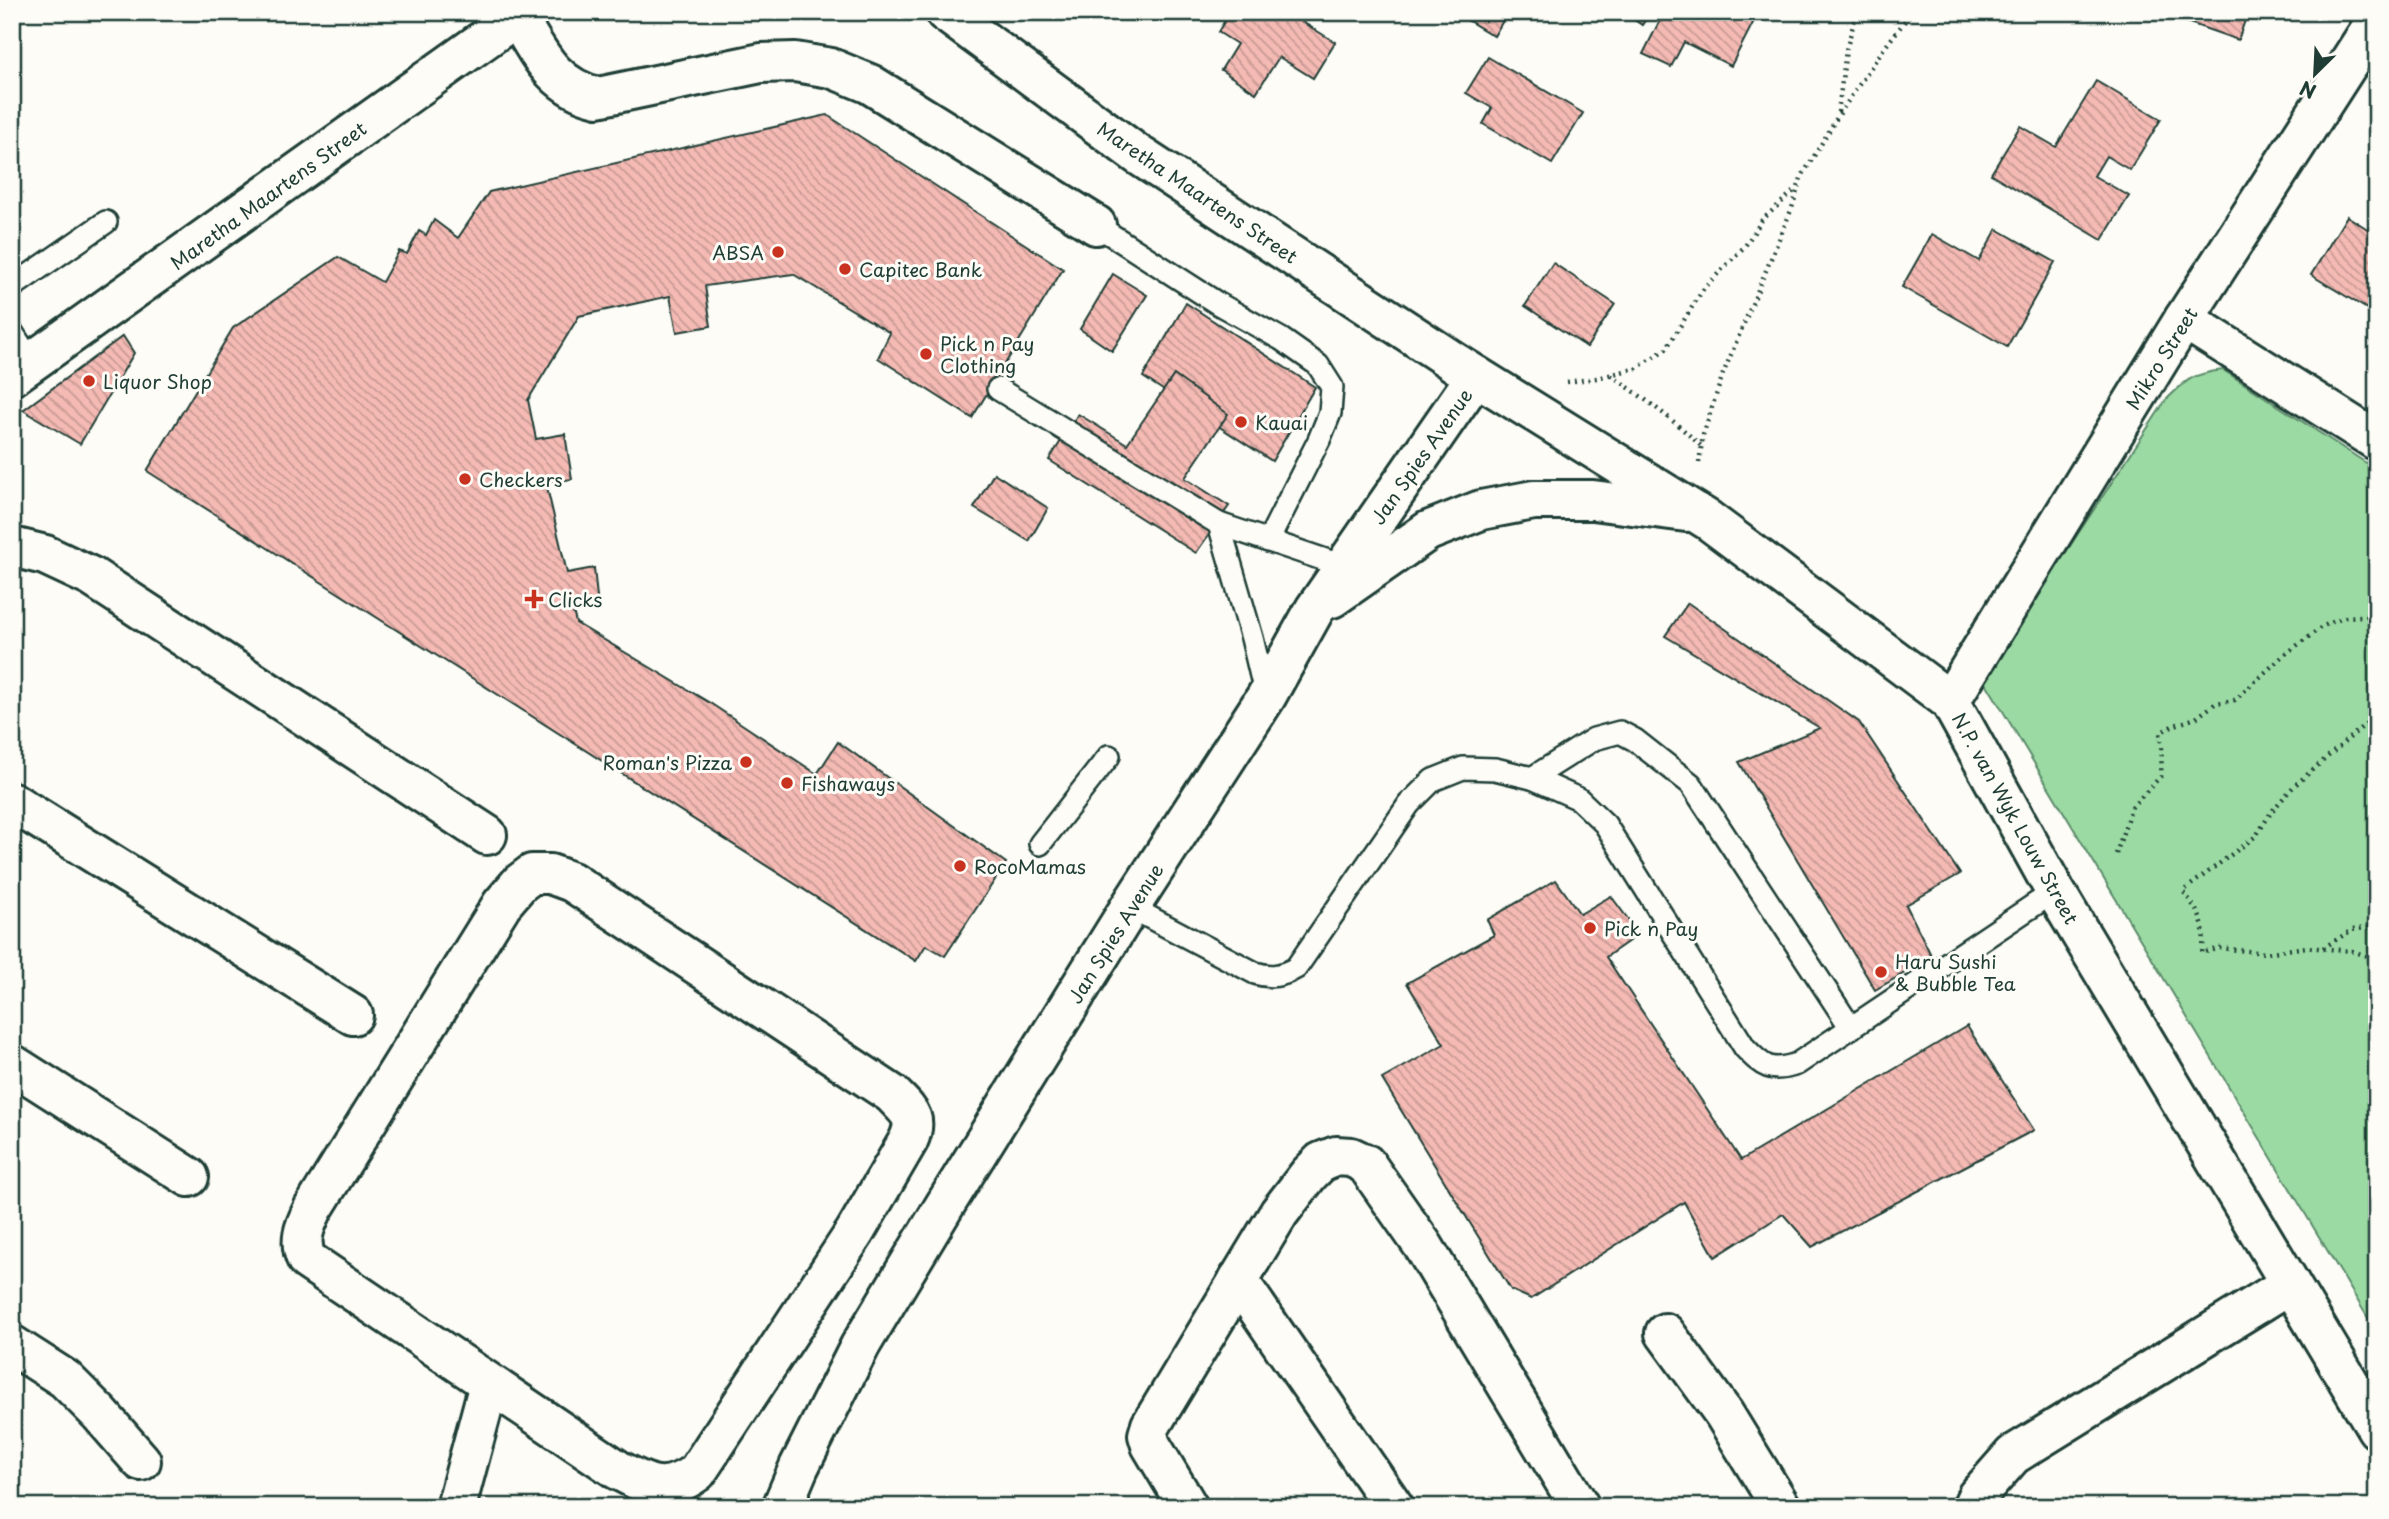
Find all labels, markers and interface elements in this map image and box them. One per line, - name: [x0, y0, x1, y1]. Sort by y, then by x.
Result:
- north arrow: [2280, 38, 2350, 108]
- text: N: [2295, 75, 2320, 106]
- street label: Maretha Maartens Street: [164, 114, 372, 276]
- street label: Maretha Maartens Street: [1092, 114, 1304, 270]
- place label: ABSA: [712, 238, 764, 266]
- marker: ABSA: [770, 244, 786, 260]
- place label: Capitec Bank: [859, 255, 983, 283]
- marker: Capitec Bank: [837, 261, 853, 277]
- street label: Mikro Street: [2118, 301, 2204, 415]
- place label: Pick n Pay Clothing: [940, 329, 1034, 379]
- marker: Pick n Pay Clothing: [918, 346, 934, 362]
- place label: Liquor Shop: [103, 367, 212, 395]
- marker: Liquor Shop: [81, 373, 97, 389]
- street label: Jan Spies Avenue: [1364, 382, 1478, 530]
- place label: Kauai: [1255, 408, 1308, 436]
- marker: Kauai: [1233, 414, 1249, 430]
- place label: Checkers: [479, 465, 563, 493]
- marker: Checkers: [457, 471, 473, 487]
- place label: Clicks: [548, 585, 602, 613]
- marker: Clicks: [526, 591, 542, 607]
- street label: N.P. van Wyk Louw Street: [1946, 707, 2086, 929]
- place label: Roman's Pizza: [603, 748, 732, 776]
- marker: Roman's Pizza: [738, 754, 754, 770]
- place label: Fishaways: [801, 769, 895, 797]
- marker: Fishaways: [779, 775, 795, 791]
- place label: RocoMamas: [974, 852, 1086, 880]
- marker: RocoMamas: [952, 858, 968, 874]
- street label: Jan Spies Avenue: [1061, 858, 1169, 1008]
- place label: Pick n Pay: [1604, 914, 1698, 942]
- marker: Pick n Pay: [1582, 920, 1598, 936]
- place label: Haru Sushi & Bubble Tea: [1895, 947, 2016, 997]
- marker: Haru Sushi & Bubble Tea: [1873, 964, 1889, 980]

